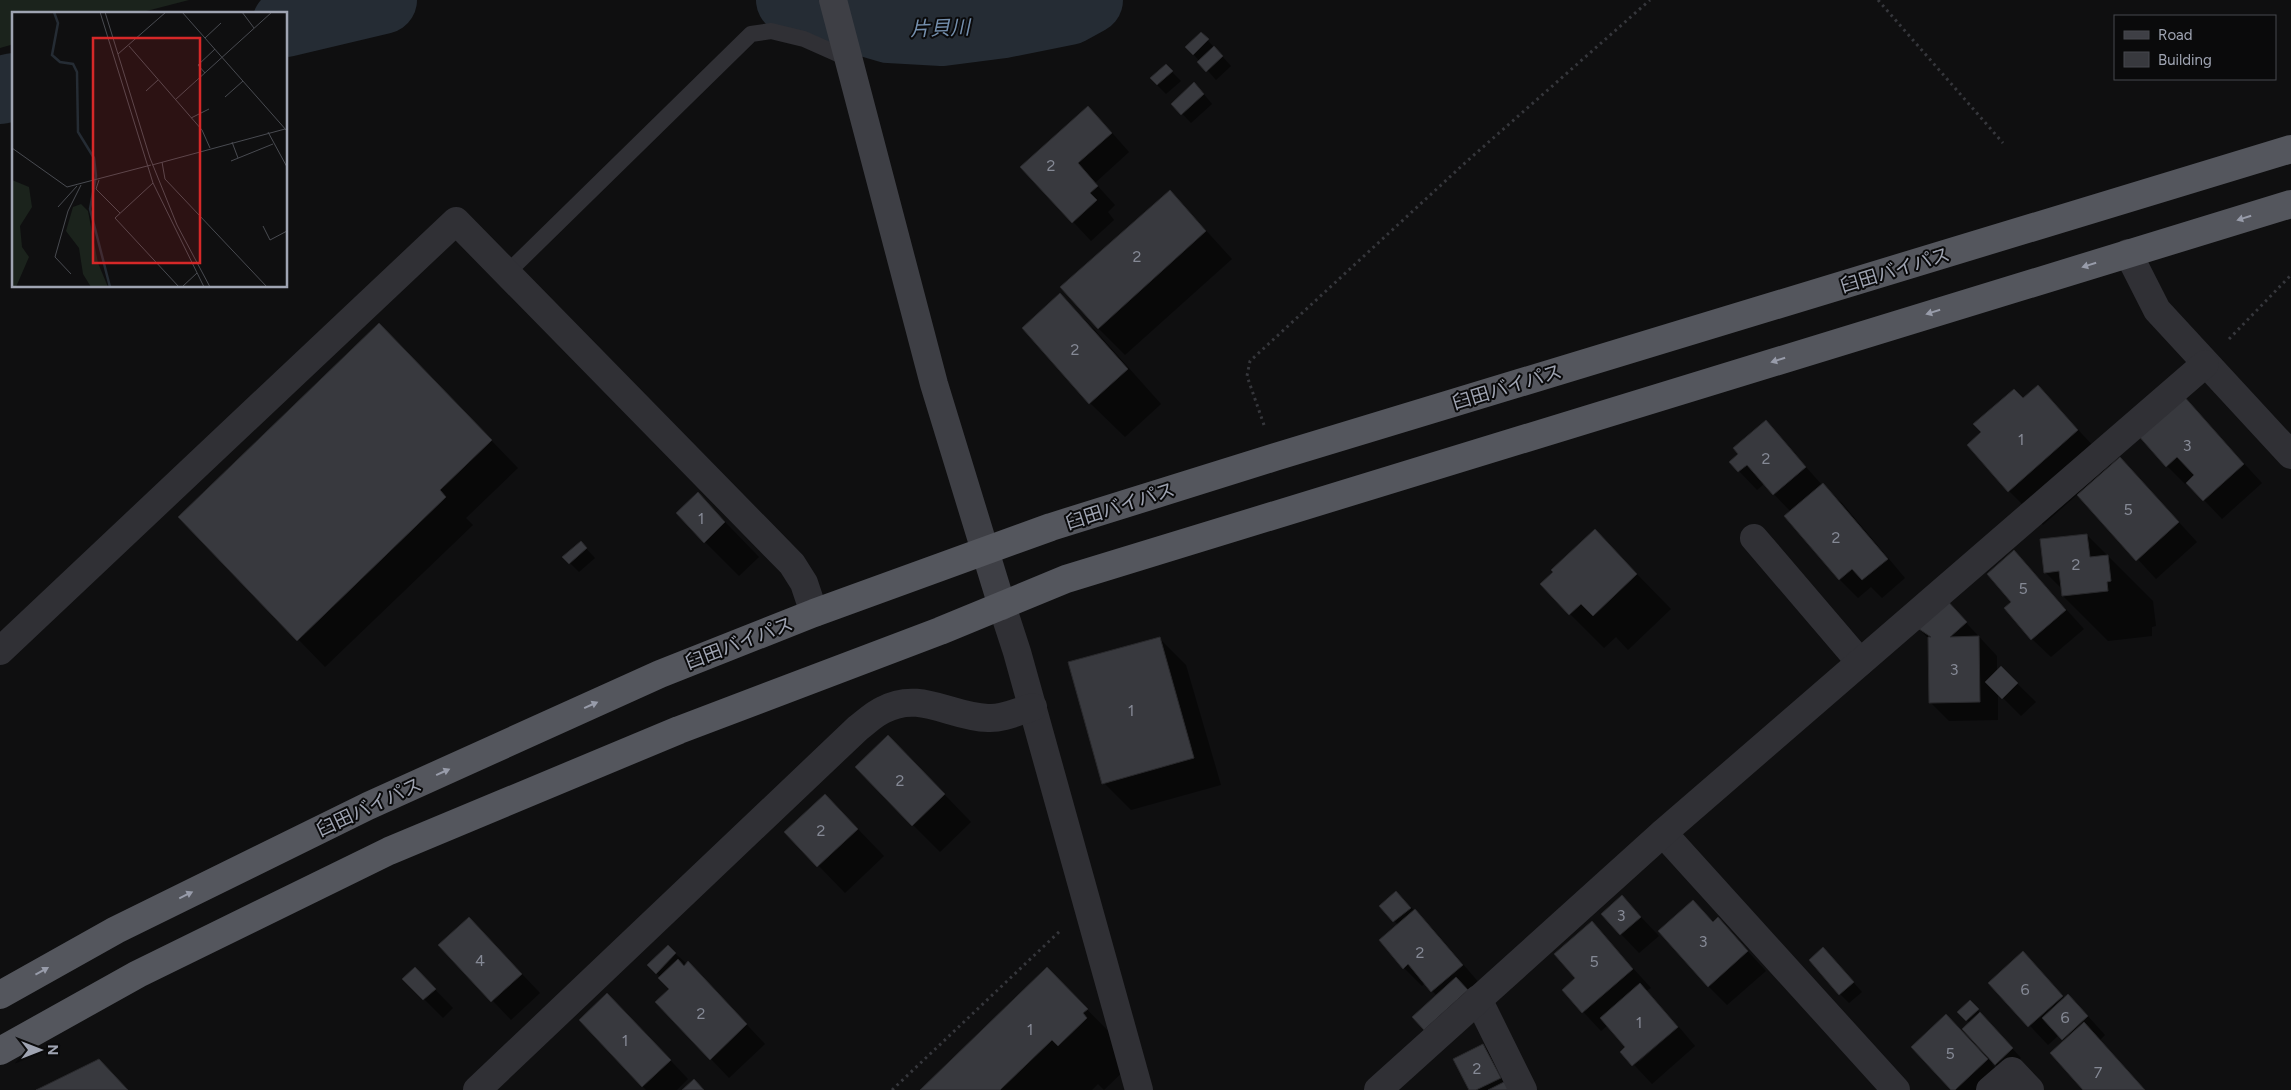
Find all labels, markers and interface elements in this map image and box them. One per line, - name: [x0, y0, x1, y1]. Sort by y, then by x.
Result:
- inset map: [12, 12, 288, 288]
- water label: 片貝川: [910, 15, 972, 41]
- legend: [2114, 15, 2276, 80]
- text: Road: [2158, 26, 2193, 44]
- text: Building: [2158, 51, 2212, 69]
- house number: 2: [1047, 156, 1055, 175]
- one-way arrow: [2237, 214, 2252, 222]
- street label: 臼田バイパス: [1837, 242, 1953, 298]
- house number: 2: [1133, 247, 1141, 266]
- one-way arrow: [2081, 261, 2096, 269]
- one-way arrow: [1926, 309, 1941, 317]
- house number: 2: [1071, 340, 1079, 359]
- one-way arrow: [1770, 356, 1785, 364]
- street label: 臼田バイパス: [1449, 359, 1565, 415]
- house number: 1: [2018, 430, 2024, 449]
- house number: 3: [2183, 436, 2191, 455]
- house number: 2: [1762, 449, 1770, 468]
- street label: 臼田バイパス: [1062, 478, 1178, 534]
- house number: 5: [2123, 500, 2133, 519]
- house number: 1: [698, 509, 704, 528]
- house number: 2: [1832, 528, 1840, 547]
- house number: 2: [2072, 555, 2080, 574]
- house number: 5: [2018, 579, 2028, 598]
- street label: 臼田バイパス: [682, 612, 796, 674]
- house number: 3: [1950, 660, 1958, 679]
- one-way arrow: [584, 700, 598, 708]
- house number: 1: [1128, 701, 1134, 720]
- one-way arrow: [436, 767, 450, 775]
- house number: 2: [896, 771, 904, 790]
- street label: 臼田バイパス: [313, 773, 425, 841]
- house number: 2: [817, 821, 825, 840]
- one-way arrow: [179, 891, 193, 899]
- house number: 3: [1617, 906, 1625, 925]
- house number: 3: [1699, 932, 1707, 951]
- house number: 2: [1416, 943, 1424, 962]
- house number: 4: [475, 951, 485, 970]
- house number: 5: [1589, 952, 1599, 971]
- one-way arrow: [36, 967, 49, 976]
- house number: 6: [2020, 980, 2030, 999]
- house number: 2: [697, 1004, 705, 1023]
- house number: 6: [2060, 1008, 2070, 1027]
- house number: 1: [1636, 1013, 1642, 1032]
- house number: 1: [1027, 1020, 1033, 1039]
- north arrow: [15, 1025, 65, 1075]
- house number: 1: [622, 1031, 628, 1050]
- house number: 5: [1945, 1044, 1955, 1063]
- text: N: [44, 1045, 61, 1055]
- house number: 2: [1473, 1059, 1481, 1078]
- house number: 7: [2094, 1063, 2103, 1082]

